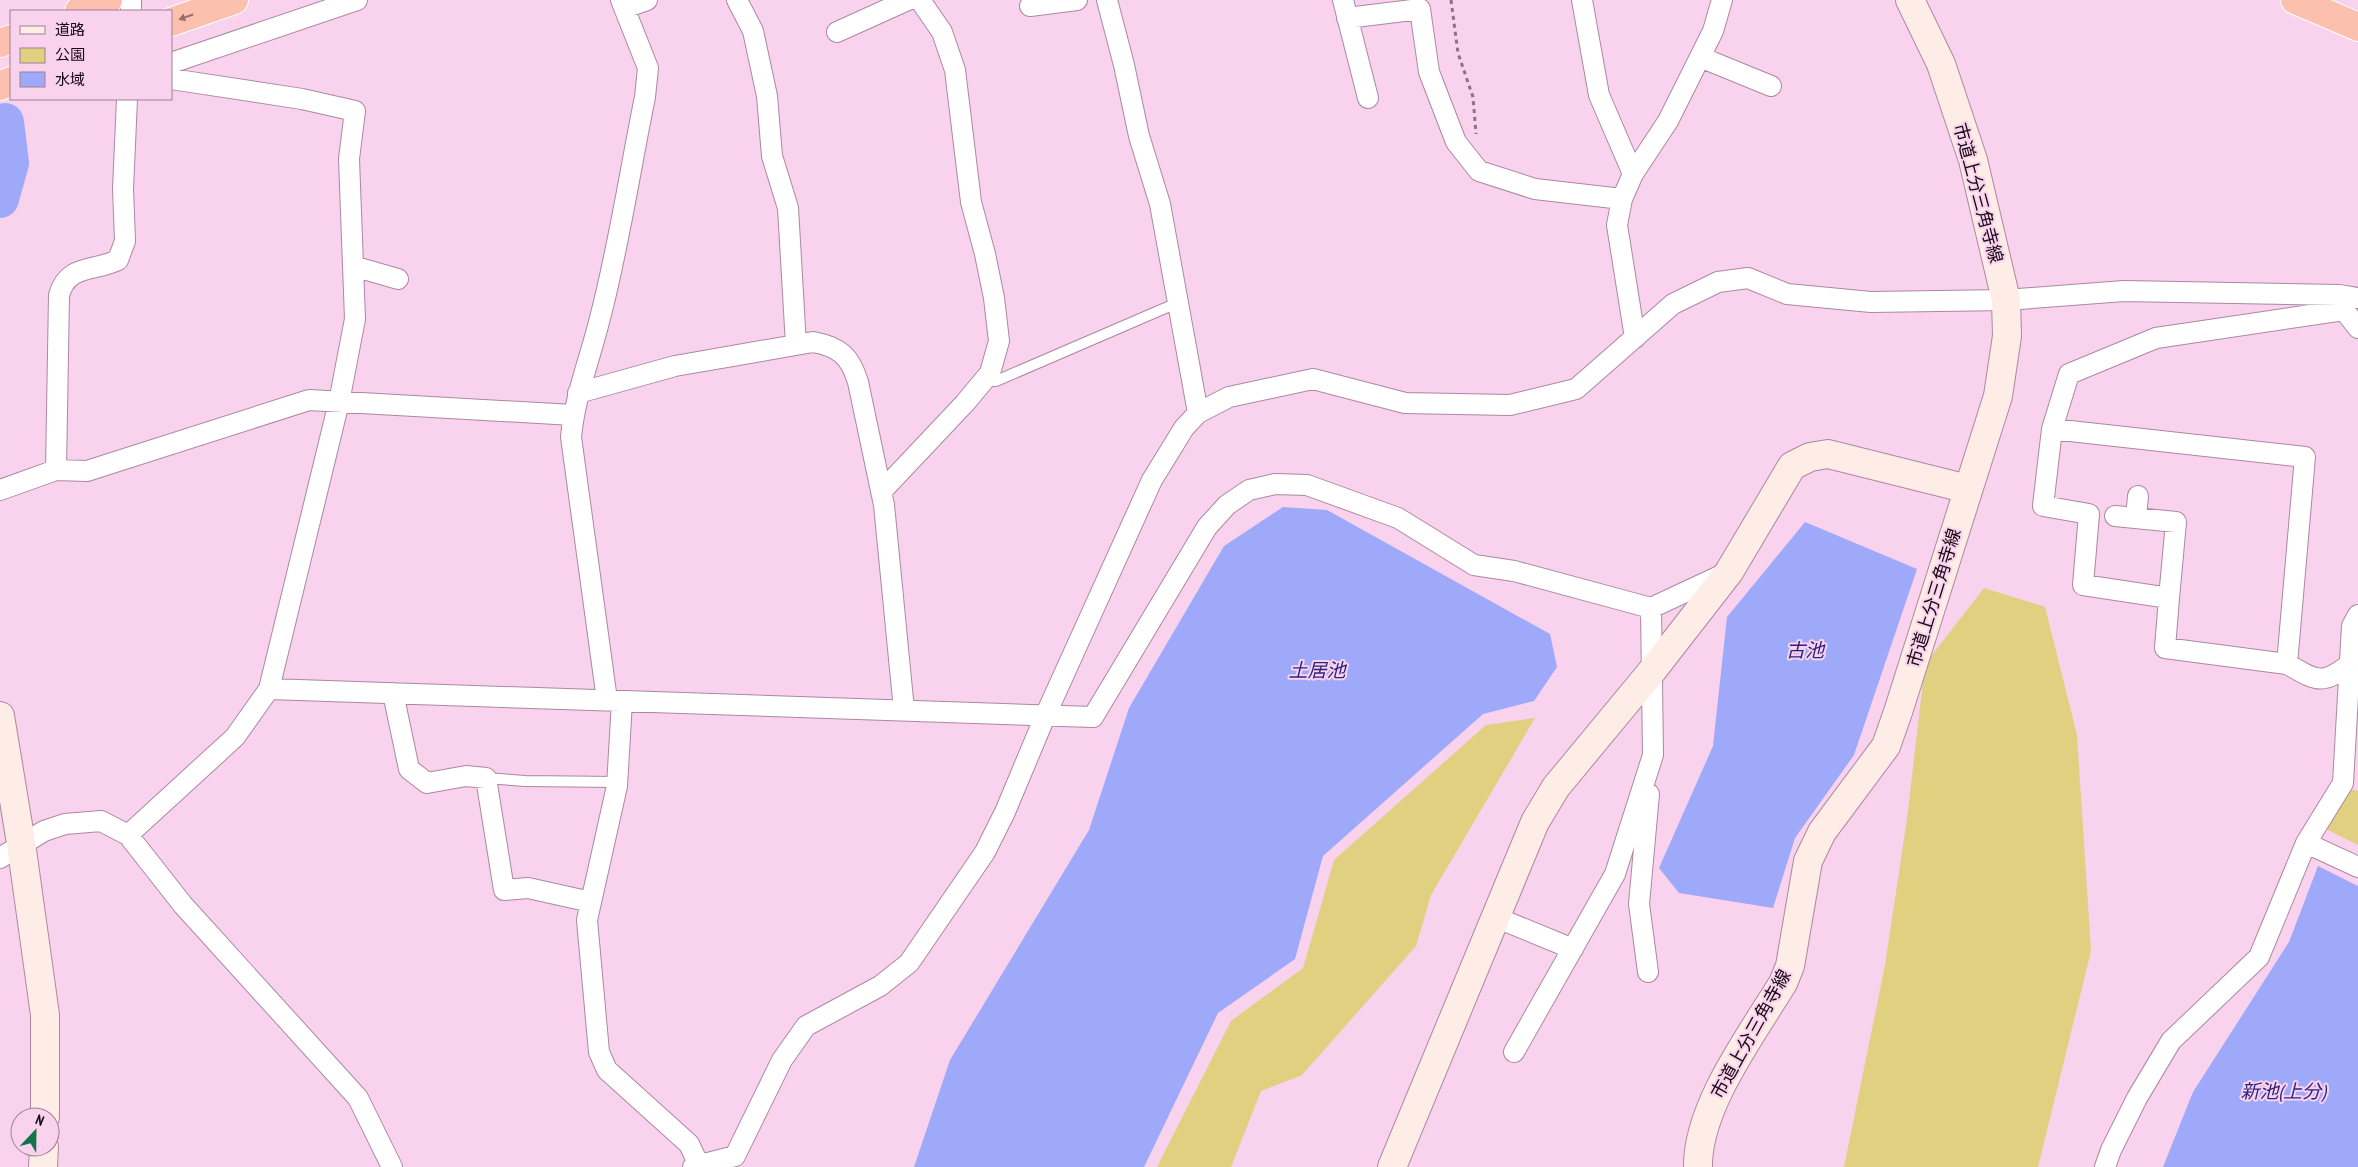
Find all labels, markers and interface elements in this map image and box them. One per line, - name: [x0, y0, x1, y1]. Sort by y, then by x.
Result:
- legend: [10, 10, 172, 100]
- one-way arrow: [178, 13, 193, 21]
- text: 道路: [55, 20, 85, 39]
- text: 公園: [55, 45, 85, 64]
- text: 水域: [55, 70, 85, 89]
- street label: 市道上分三角寺線: [1949, 120, 2008, 265]
- street label: 市道上分三角寺線: [1901, 526, 1966, 670]
- water label: 古池: [1786, 638, 1826, 662]
- water label: 土居池: [1288, 658, 1347, 682]
- street label: 市道上分三角寺線: [1706, 965, 1796, 1102]
- water label: 新池(上分): [2241, 1079, 2328, 1103]
- north arrow: [10, 1107, 60, 1157]
- text: N: [33, 1110, 47, 1130]

